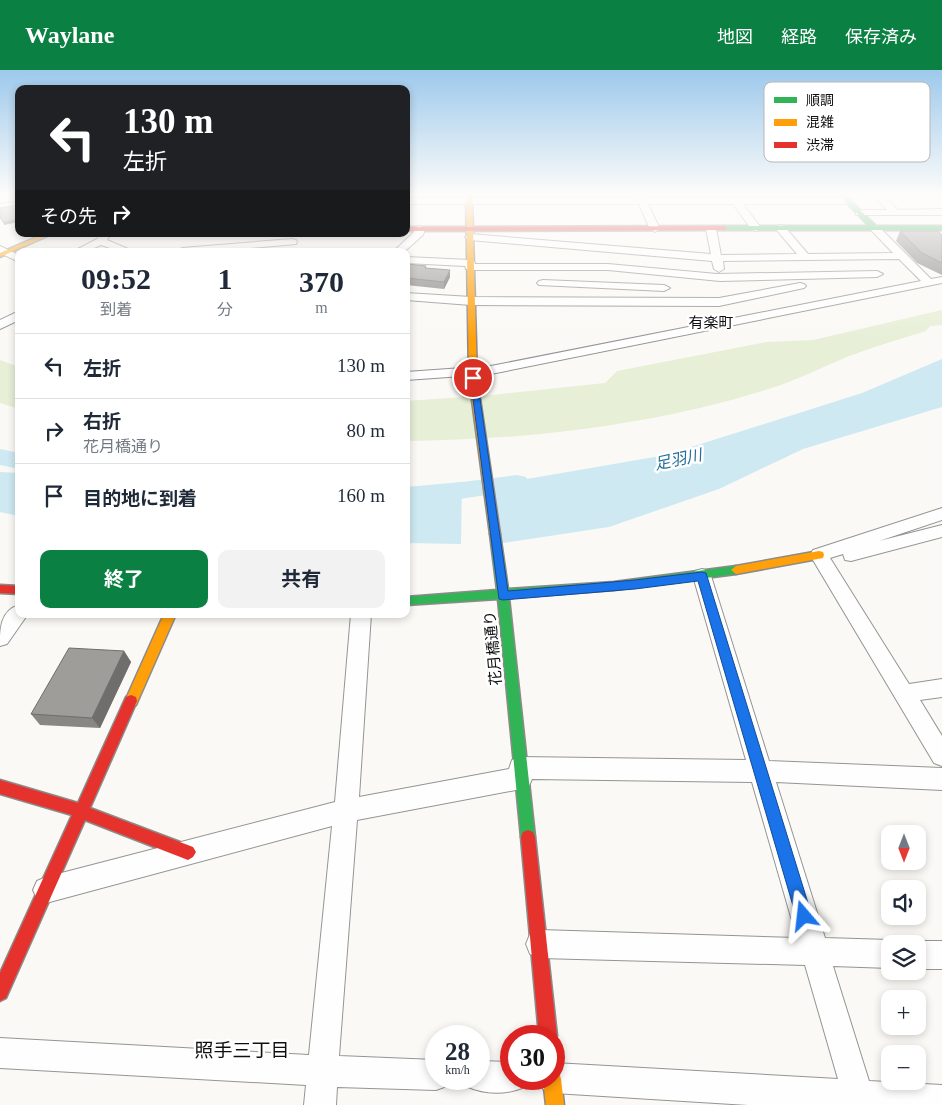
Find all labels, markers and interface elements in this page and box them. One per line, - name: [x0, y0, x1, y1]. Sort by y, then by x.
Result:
- text: Waylane: [25, 22, 114, 48]
- text: 地図: [717, 27, 753, 47]
- text: 経路: [781, 27, 817, 47]
- text: 保存済み: [845, 27, 917, 47]
- legend: [764, 82, 930, 162]
- text: 順調: [806, 93, 834, 108]
- text: 130 m: [123, 102, 213, 141]
- icon: left: [40, 105, 105, 170]
- text: 混雑: [806, 114, 834, 130]
- text: 渋滞: [806, 138, 834, 153]
- text: 左折: [123, 149, 167, 174]
- icon: right: [107, 200, 135, 228]
- text: その先: [40, 206, 97, 227]
- text: 09:52: [81, 262, 151, 295]
- text: 1: [217, 262, 232, 295]
- text: 370: [299, 265, 344, 298]
- text: m: [315, 299, 328, 316]
- text: 到着: [100, 301, 132, 318]
- text: 分: [217, 301, 233, 318]
- district label: 有楽町: [688, 315, 734, 331]
- icon: left: [40, 352, 68, 380]
- text: 130 m: [337, 355, 385, 376]
- pin: [452, 357, 494, 399]
- text: 左折: [83, 358, 121, 379]
- icon: arrive: [459, 364, 487, 392]
- text: 右折: [83, 411, 121, 432]
- icon: right: [40, 417, 68, 445]
- text: 80 m: [346, 420, 385, 441]
- text: 花月橋通り: [83, 438, 163, 455]
- water label: 足羽川: [653, 446, 705, 473]
- icon: arrive: [40, 482, 68, 510]
- text: 160 m: [337, 485, 385, 506]
- text: 目的地に到着: [83, 488, 197, 509]
- button: 終了: [40, 550, 208, 608]
- button: 共有: [218, 550, 385, 608]
- street label: 花月橋通り: [482, 610, 504, 686]
- north arrow: [881, 825, 926, 870]
- map controls: [881, 825, 926, 1090]
- button: sound: [881, 880, 926, 925]
- position arrow: [777, 889, 829, 941]
- button: layers: [881, 935, 926, 980]
- button: +: [881, 990, 926, 1035]
- speed limit sign: 30: [500, 1025, 565, 1090]
- text: 28: [445, 1038, 470, 1065]
- district label: 照手三丁目: [194, 1040, 290, 1061]
- button: −: [881, 1045, 926, 1090]
- text: km/h: [445, 1063, 470, 1077]

